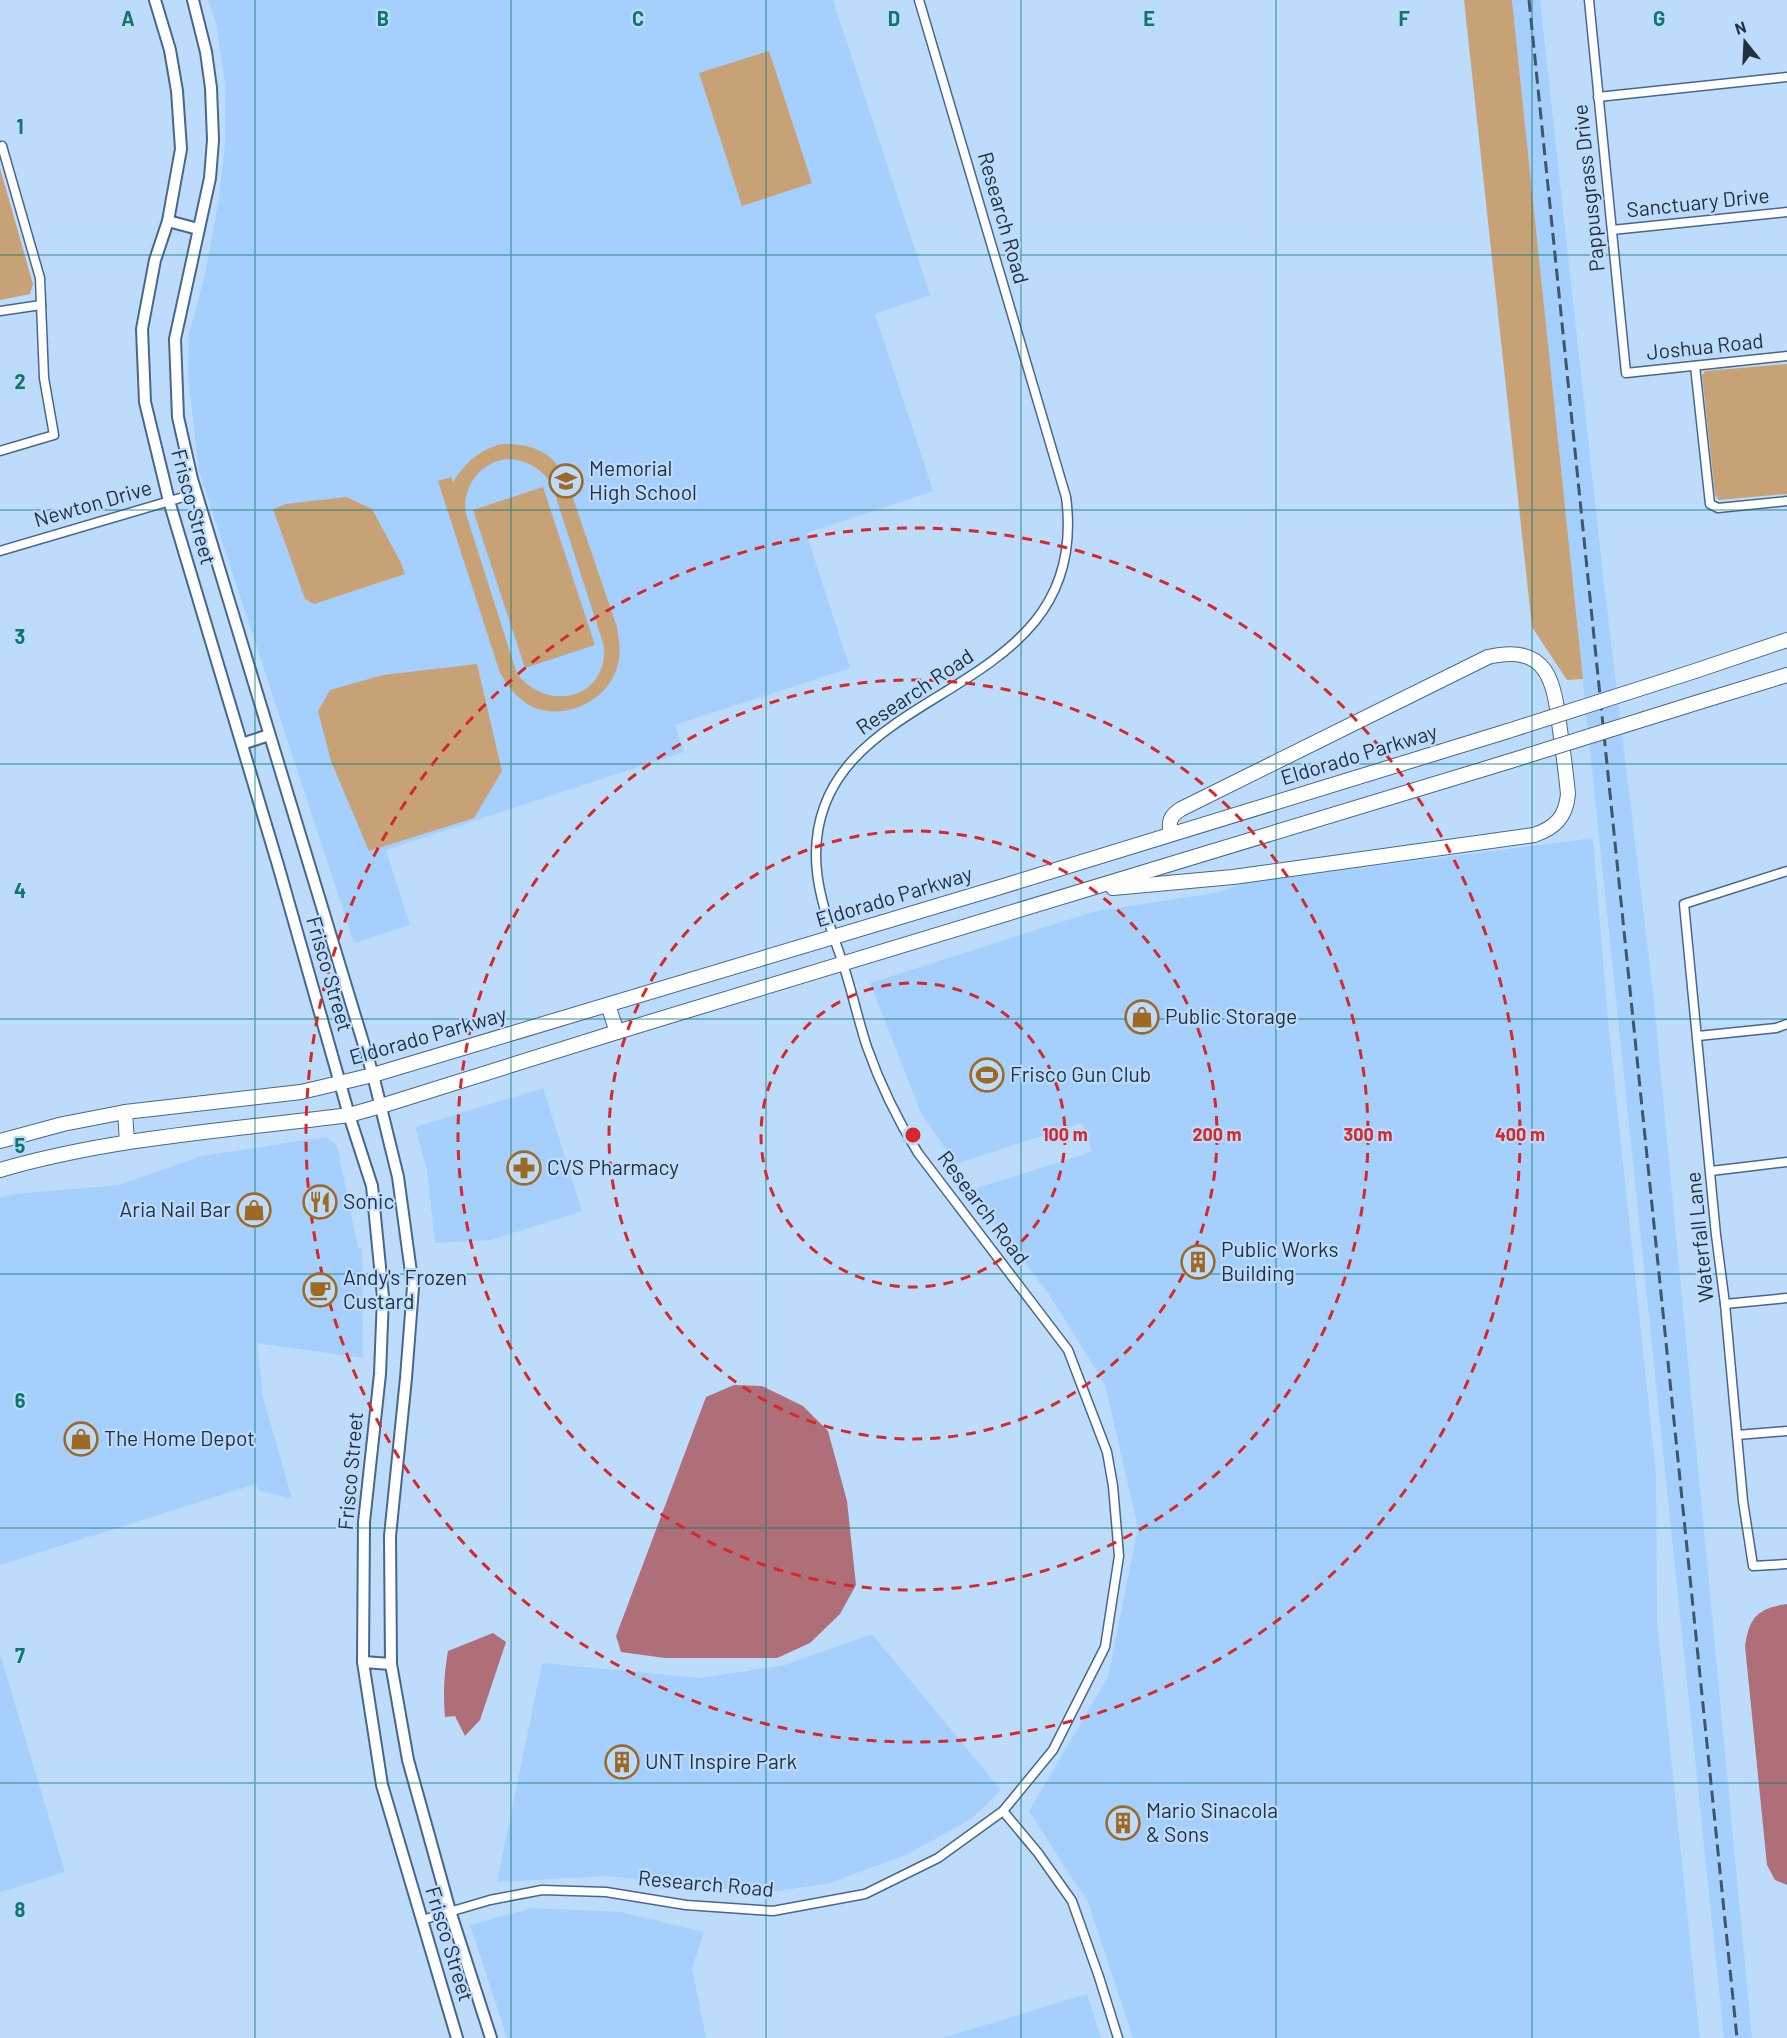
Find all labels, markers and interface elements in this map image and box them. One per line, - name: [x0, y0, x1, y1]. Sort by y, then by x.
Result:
- text: A: [121, 6, 135, 30]
- text: B: [377, 6, 389, 30]
- text: C: [632, 6, 644, 30]
- text: D: [888, 6, 900, 30]
- text: E: [1143, 6, 1155, 30]
- text: F: [1398, 6, 1410, 30]
- text: G: [1653, 6, 1665, 30]
- north arrow: [1715, 12, 1775, 72]
- text: N: [1732, 17, 1748, 38]
- street label: Pappusgrass Drive: [1566, 103, 1609, 273]
- text: 1: [16, 114, 24, 138]
- street label: Research Road: [974, 149, 1035, 286]
- street label: Sanctuary Drive: [1625, 182, 1771, 221]
- street label: Joshua Road: [1645, 327, 1765, 364]
- text: 2: [14, 369, 26, 393]
- street label: Frisco Street: [167, 446, 222, 567]
- place label: Memorial High School: [589, 455, 697, 504]
- school or university icon: Memorial High School: [548, 463, 584, 499]
- street label: Newton Drive: [31, 474, 154, 531]
- text: 3: [15, 624, 25, 648]
- street label: Research Road: [851, 642, 978, 739]
- street label: Eldorado Parkway: [1277, 718, 1440, 789]
- street label: Eldorado Parkway: [812, 860, 975, 931]
- text: 4: [14, 878, 26, 902]
- street label: Frisco Street: [302, 913, 359, 1034]
- shop icon: Public Storage: [1124, 999, 1160, 1035]
- street label: Eldorado Parkway: [346, 1000, 509, 1069]
- place label: Public Storage: [1165, 1003, 1297, 1028]
- sports icon: Frisco Gun Club: [969, 1057, 1005, 1093]
- place label: Frisco Gun Club: [1010, 1061, 1151, 1086]
- text: 100 m: [1042, 1123, 1088, 1145]
- text: 200 m: [1192, 1123, 1242, 1145]
- text: 300 m: [1344, 1123, 1392, 1145]
- text: 400 m: [1495, 1123, 1545, 1145]
- centre of rings: [903, 1125, 923, 1145]
- text: 5: [15, 1133, 26, 1157]
- street label: Research Road: [933, 1145, 1035, 1269]
- pharmacy icon: CVS Pharmacy: [506, 1150, 542, 1186]
- place label: CVS Pharmacy: [547, 1154, 679, 1179]
- street label: Waterfall Lane: [1679, 1171, 1718, 1304]
- restaurant icon: Sonic: [302, 1184, 338, 1220]
- place label: Sonic: [343, 1188, 394, 1213]
- shop icon: Aria Nail Bar: [236, 1192, 272, 1228]
- place label: Aria Nail Bar: [120, 1196, 231, 1221]
- place label: Public Works Building: [1221, 1236, 1339, 1285]
- building icon: Public Works Building: [1180, 1244, 1216, 1280]
- place label: Andy's Frozen Custard: [343, 1264, 467, 1313]
- cafe icon: Andy's Frozen Custard: [302, 1272, 338, 1308]
- text: 6: [15, 1388, 26, 1412]
- street label: Frisco Street: [332, 1411, 367, 1531]
- shop icon: The Home Depot: [63, 1421, 99, 1457]
- place label: The Home Depot: [104, 1425, 255, 1450]
- text: 7: [15, 1643, 25, 1667]
- building icon: UNT Inspire Park: [604, 1744, 640, 1780]
- place label: UNT Inspire Park: [645, 1748, 797, 1773]
- place label: Mario Sinacola & Sons: [1146, 1797, 1278, 1846]
- building icon: Mario Sinacola & Sons: [1105, 1805, 1141, 1841]
- street label: Research Road: [637, 1864, 775, 1901]
- street label: Frisco Street: [421, 1883, 480, 2004]
- text: 8: [15, 1897, 26, 1921]

